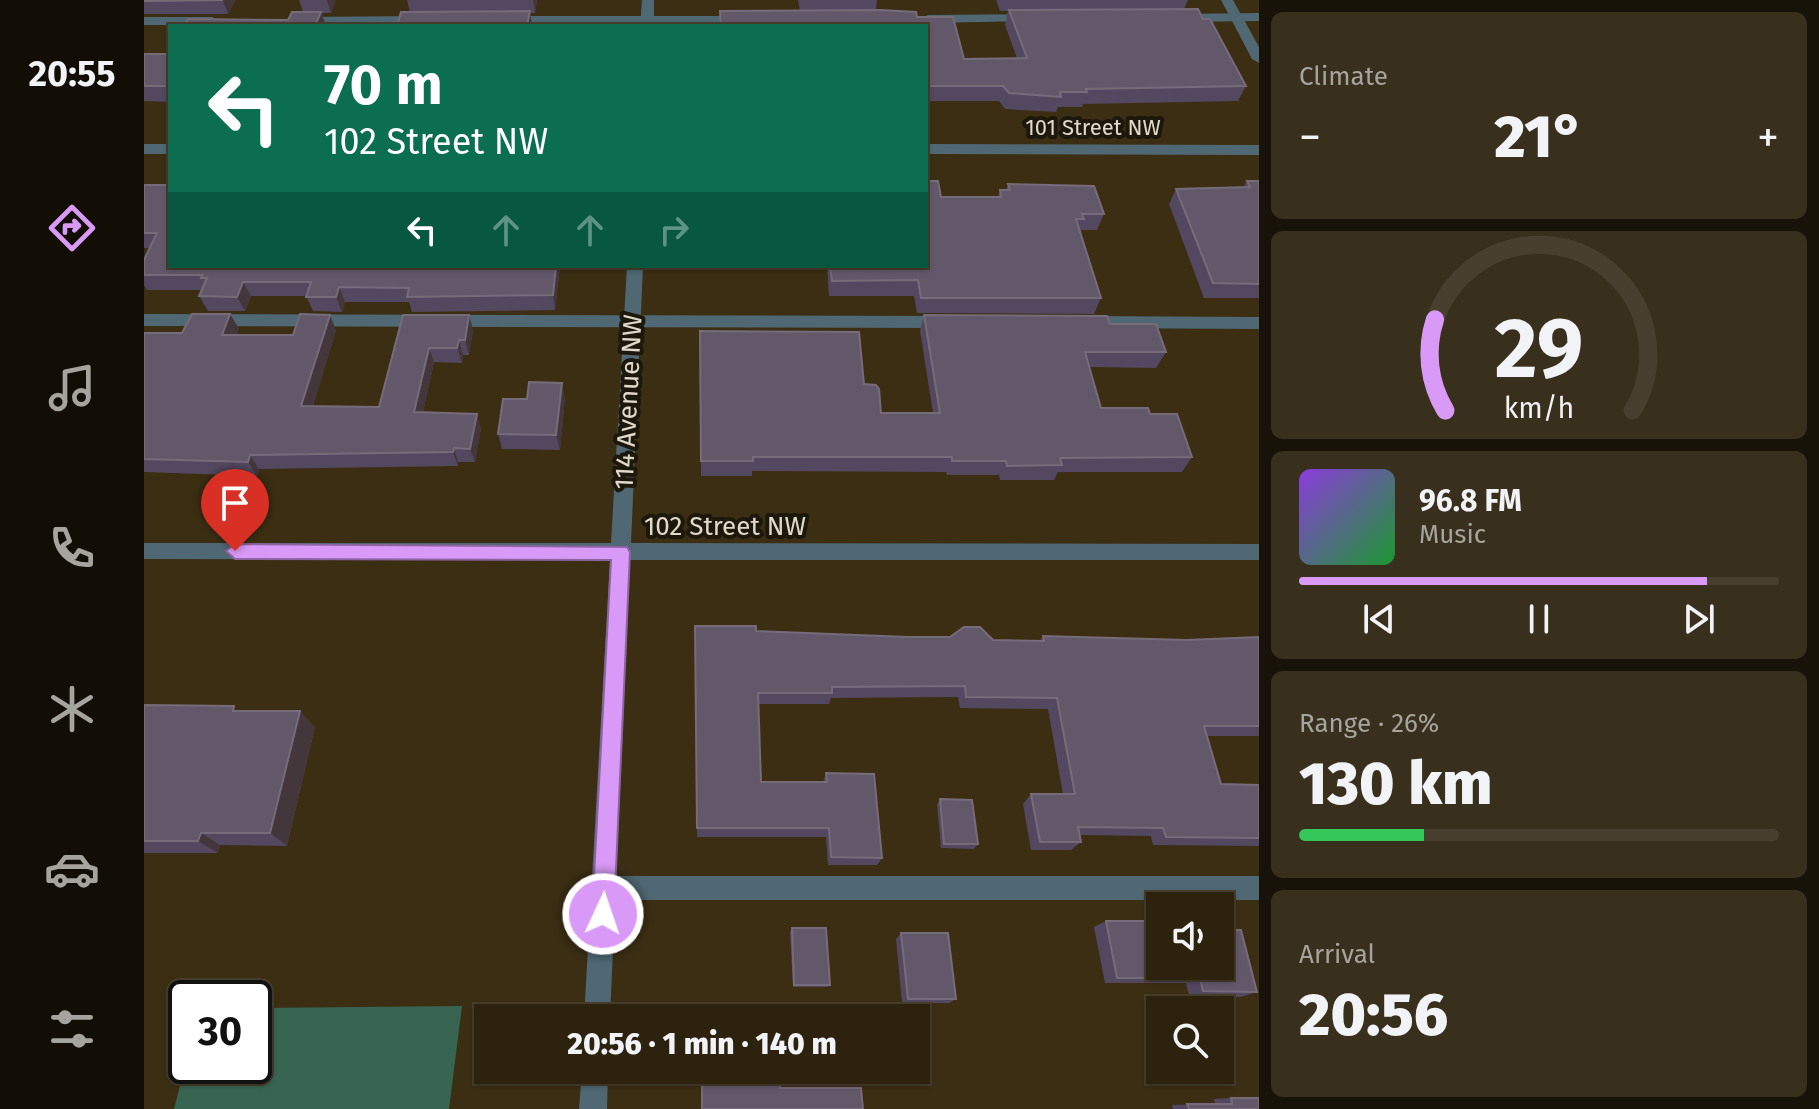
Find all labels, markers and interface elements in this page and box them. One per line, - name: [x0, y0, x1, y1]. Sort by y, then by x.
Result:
- text: 20:55: [28, 52, 116, 96]
- text: 70 m: [324, 52, 443, 119]
- icon: left: [192, 56, 296, 160]
- text: Climate: [1299, 61, 1388, 92]
- text: 21°: [1494, 101, 1584, 173]
- text: −: [1299, 111, 1321, 164]
- text: +: [1757, 111, 1779, 164]
- street label: 101 Street NW: [1025, 114, 1161, 141]
- text: 102 Street NW: [324, 120, 548, 164]
- icon: directions: [44, 200, 100, 256]
- icon: left: [400, 208, 444, 252]
- icon: ahead: [484, 208, 528, 252]
- icon: ahead: [568, 208, 612, 252]
- icon: right: [652, 208, 696, 252]
- text: 29: [1495, 299, 1583, 399]
- street label: 114 Avenue NW: [608, 314, 649, 490]
- icon: music: [44, 360, 100, 416]
- text: km/h: [1504, 391, 1574, 426]
- pin: [201, 469, 269, 551]
- icon: arrive: [213, 481, 257, 525]
- text: 96.8 FM: [1419, 483, 1522, 519]
- street label: 102 Street NW: [644, 511, 806, 542]
- text: Music: [1419, 519, 1486, 550]
- icon: phone: [44, 520, 100, 576]
- icon: previous: [1357, 597, 1401, 641]
- icon: pause: [1517, 597, 1561, 641]
- icon: next: [1677, 597, 1721, 641]
- icon: climate: [44, 681, 100, 737]
- text: Range · 26%: [1299, 708, 1439, 739]
- text: 130 km: [1299, 748, 1493, 820]
- icon: car: [44, 841, 100, 897]
- position arrow: [561, 872, 645, 956]
- map controls: [1146, 892, 1234, 1084]
- button: sound: [1146, 892, 1234, 980]
- text: Arrival: [1299, 939, 1375, 970]
- text: 20:56: [1299, 979, 1448, 1051]
- speed limit sign: 30: [168, 980, 272, 1084]
- button: search: [1146, 996, 1234, 1084]
- icon: filters: [44, 1001, 100, 1057]
- text: 20:56 · 1 min · 140 m: [567, 1026, 837, 1062]

